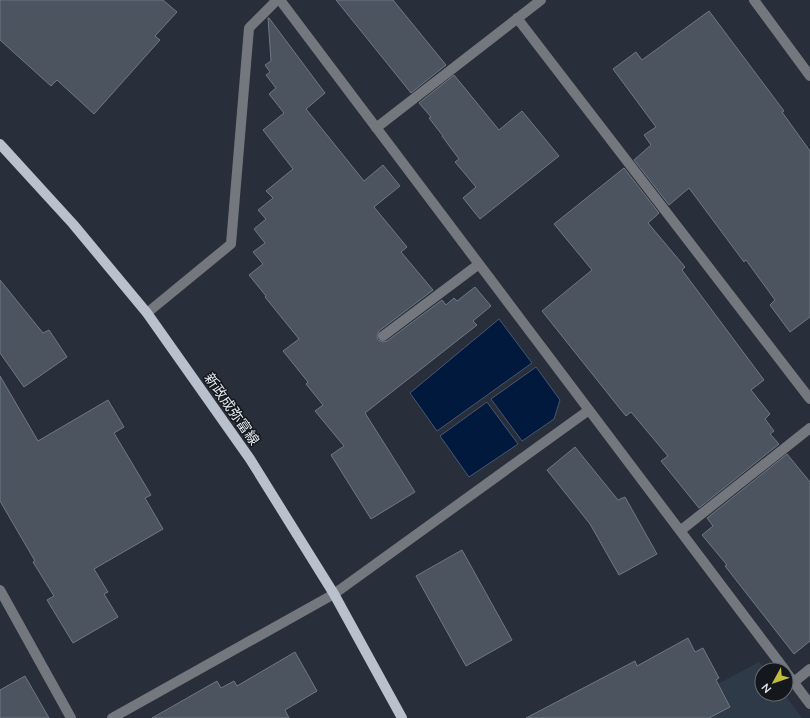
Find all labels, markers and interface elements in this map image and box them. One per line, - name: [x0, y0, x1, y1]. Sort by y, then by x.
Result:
- street label: 新政成弥富線: [200, 369, 263, 449]
- north arrow: [754, 662, 794, 702]
- text: N: [758, 680, 775, 696]

